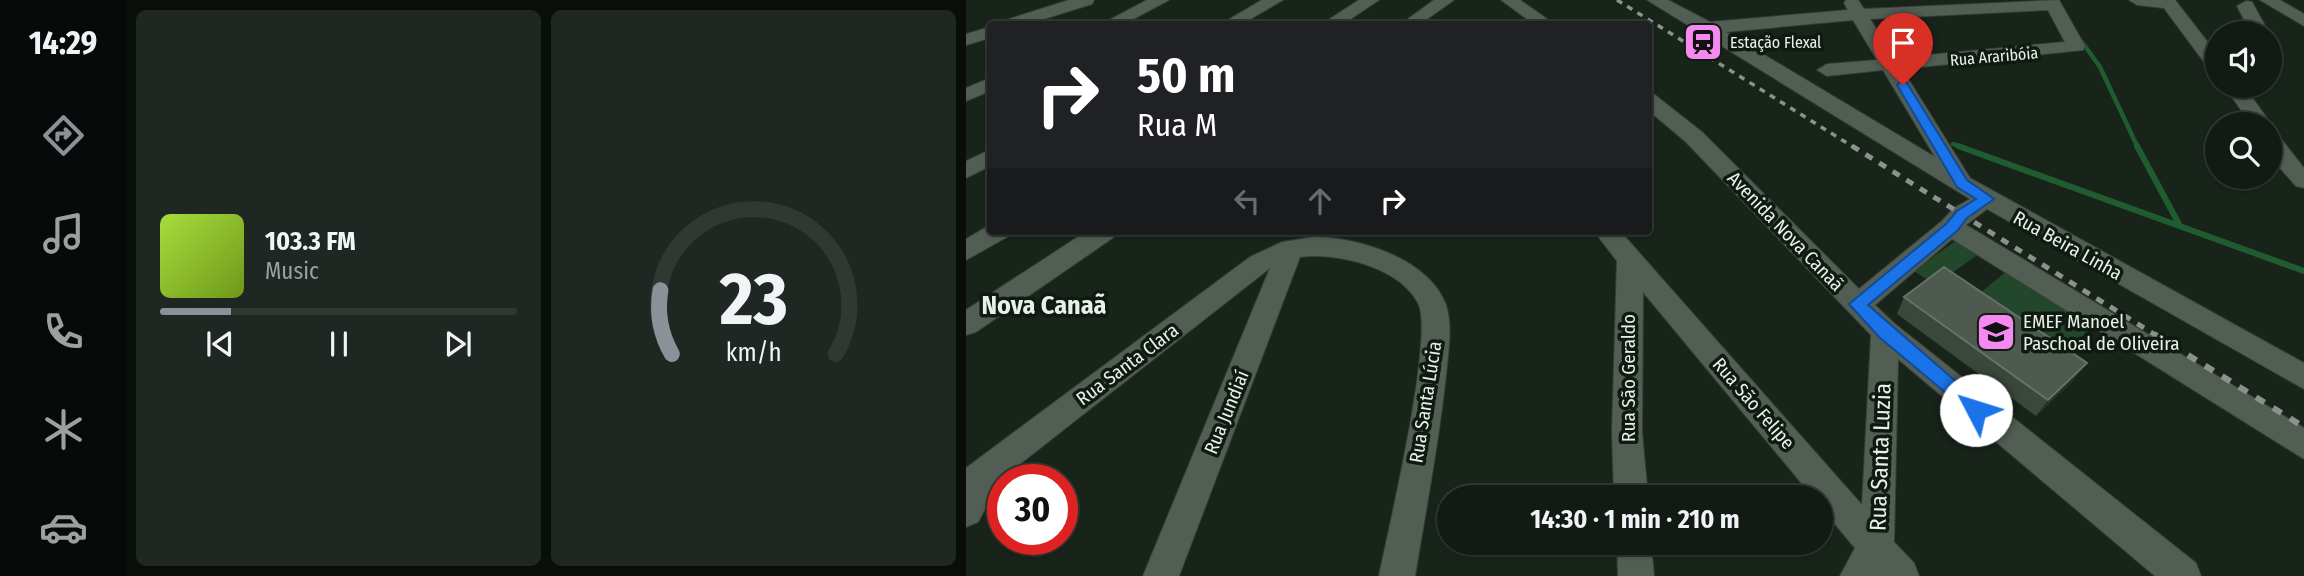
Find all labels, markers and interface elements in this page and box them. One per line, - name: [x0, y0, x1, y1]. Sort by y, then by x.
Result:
- pin: [1873, 13, 1933, 85]
- station icon: Estação Flexal: [1682, 21, 1724, 63]
- map controls: [2205, 21, 2282, 189]
- button: sound: [2205, 21, 2282, 98]
- text: 14:29: [29, 24, 97, 62]
- icon: arrive: [1884, 24, 1922, 62]
- place label: Estação Flexal: [1730, 33, 1821, 52]
- street label: Rua Araribóia: [1949, 43, 2039, 70]
- text: 50 m: [1137, 46, 1235, 105]
- icon: right: [1022, 49, 1113, 140]
- text: Rua M: [1137, 106, 1217, 144]
- icon: directions: [39, 111, 88, 160]
- button: search: [2205, 112, 2282, 189]
- street label: Avenida Nova Canaã: [1723, 167, 1849, 296]
- icon: left: [1228, 182, 1266, 220]
- icon: ahead: [1301, 182, 1339, 220]
- icon: right: [1374, 182, 1412, 220]
- street label: Rua Beira Linha: [2009, 206, 2126, 285]
- icon: music: [39, 209, 88, 258]
- text: 103.3 FM: [265, 226, 356, 257]
- text: 23: [718, 256, 788, 343]
- text: Music: [265, 257, 319, 285]
- district label: Nova Canaã: [982, 290, 1107, 321]
- icon: phone: [39, 307, 88, 356]
- place label: EMEF Manoel Paschoal de Oliveira: [2023, 310, 2180, 355]
- school or university icon: EMEF Manoel Paschoal de Oliveira: [1975, 311, 2017, 353]
- street label: Rua São Geraldo: [1617, 314, 1640, 442]
- street label: Rua Santa Clara: [1072, 319, 1183, 410]
- icon: previous: [201, 325, 239, 363]
- icon: pause: [320, 325, 358, 363]
- icon: next: [439, 325, 477, 363]
- text: km/h: [726, 338, 781, 368]
- street label: Rua Santa Lúcia: [1405, 340, 1446, 465]
- street label: Rua São Felipe: [1708, 353, 1800, 454]
- street label: Rua Jundiaí: [1199, 367, 1254, 457]
- position arrow: [1939, 373, 2013, 447]
- street label: Rua Santa Luzia: [1863, 383, 1897, 531]
- icon: climate: [39, 405, 88, 454]
- speed limit sign: 30: [987, 464, 1078, 555]
- icon: car: [39, 503, 88, 552]
- text: 14:30 · 1 min · 210 m: [1530, 504, 1740, 535]

